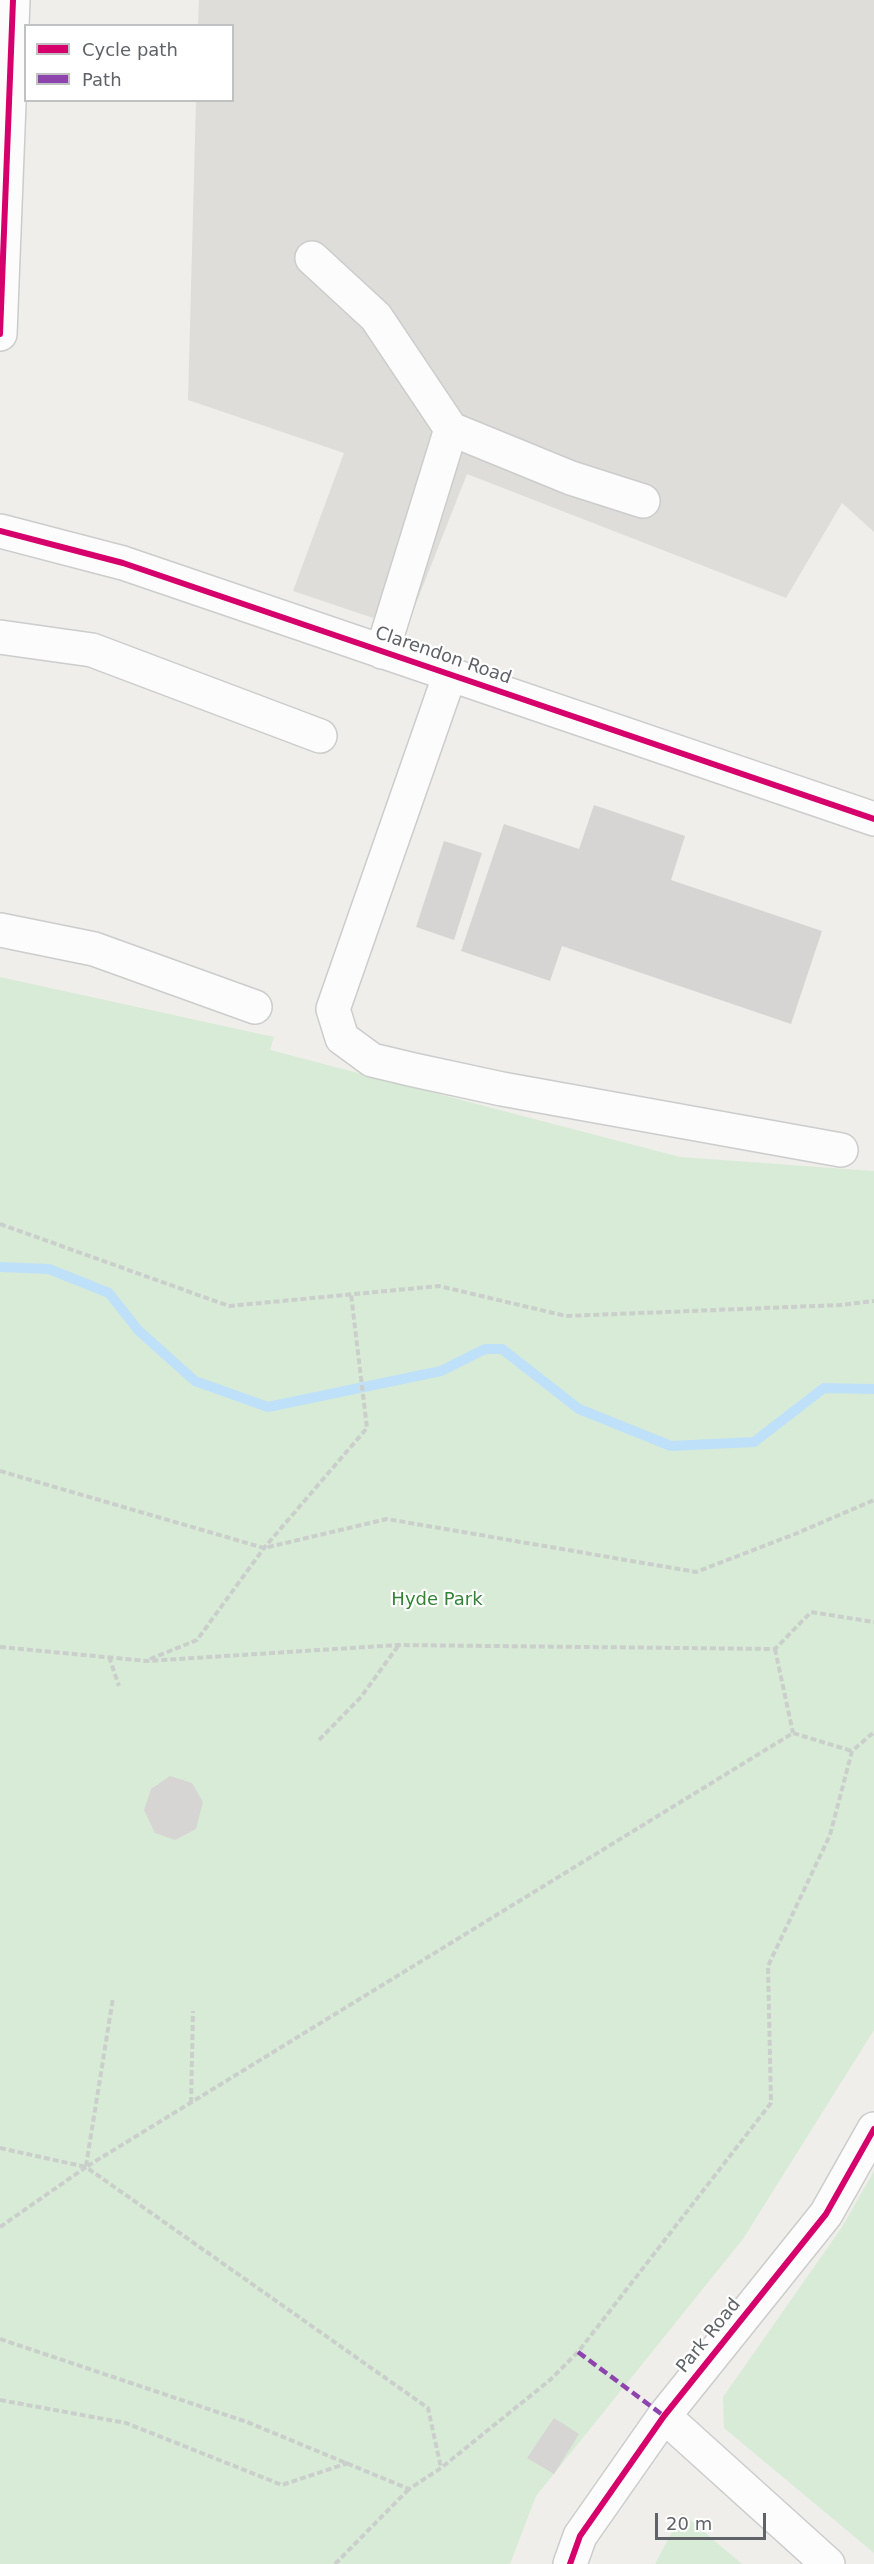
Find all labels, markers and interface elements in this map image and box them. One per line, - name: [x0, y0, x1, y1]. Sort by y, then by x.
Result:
- legend: [24, 24, 234, 102]
- text: Cycle path: [82, 39, 178, 60]
- text: Path: [82, 69, 122, 90]
- street label: Clarendon Road: [372, 623, 514, 689]
- park label: Hyde Park: [391, 1589, 483, 1611]
- street label: Park Road: [672, 2294, 746, 2378]
- scale bar: [658, 2501, 769, 2539]
- text: 20 m: [666, 2513, 712, 2534]

